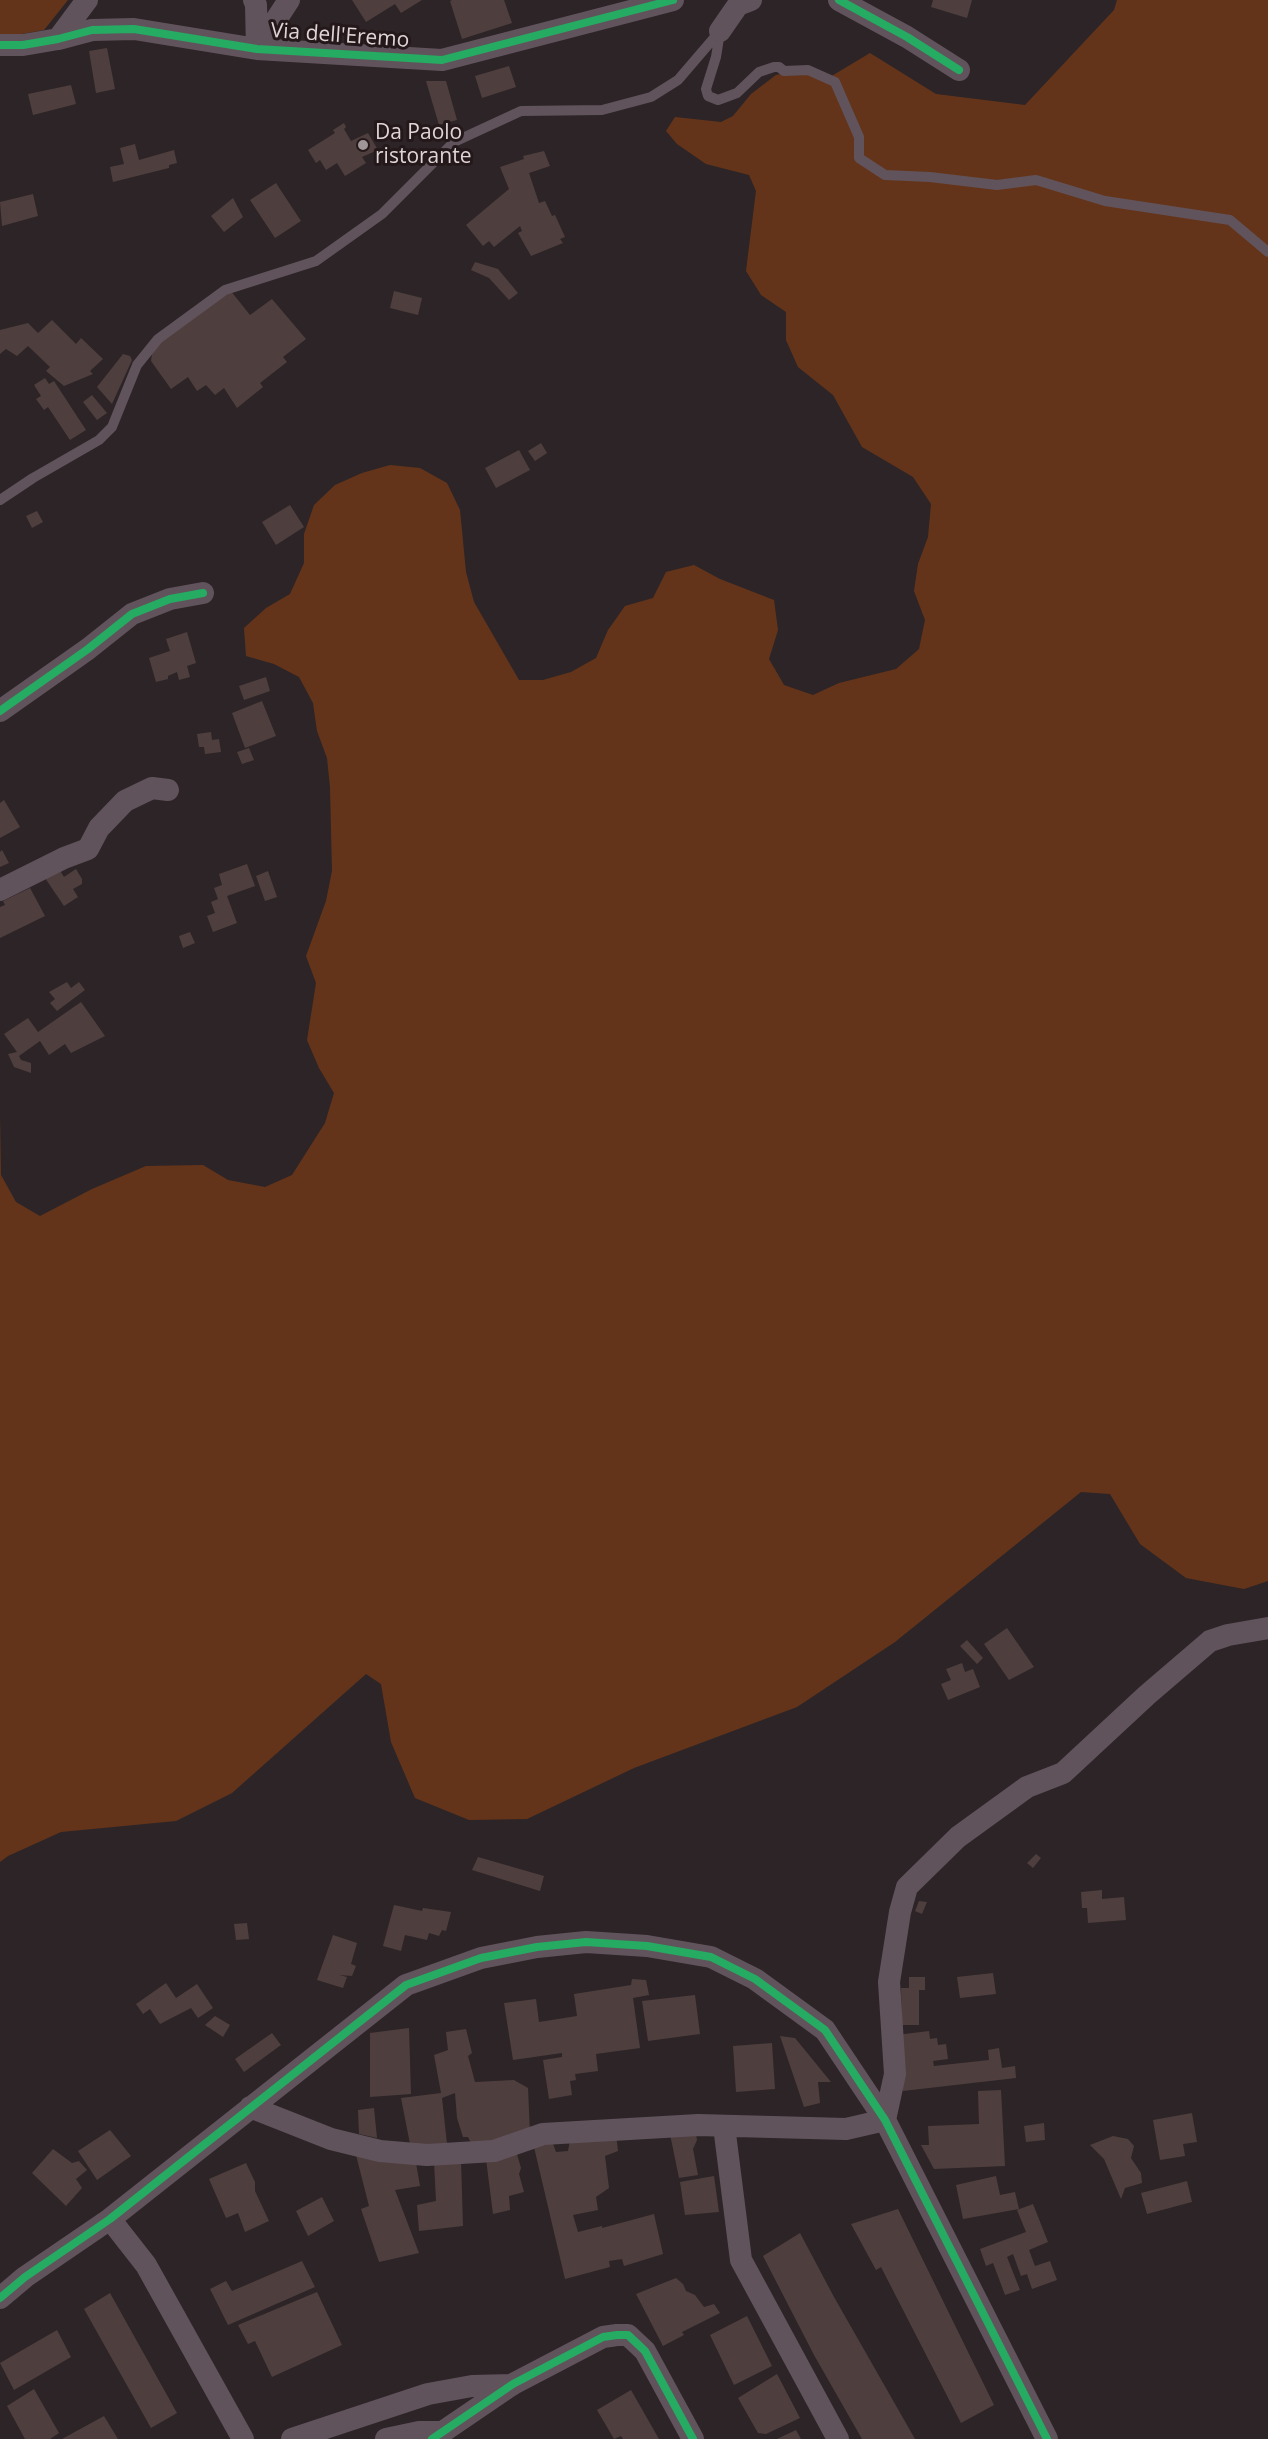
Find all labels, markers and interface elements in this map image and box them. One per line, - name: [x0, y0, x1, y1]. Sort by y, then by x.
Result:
- street label: Via dell'Eremo: [270, 19, 410, 53]
- place label: Da Paolo ristorante: [375, 120, 471, 170]
- marker: Da Paolo ristorante: [356, 138, 370, 152]

